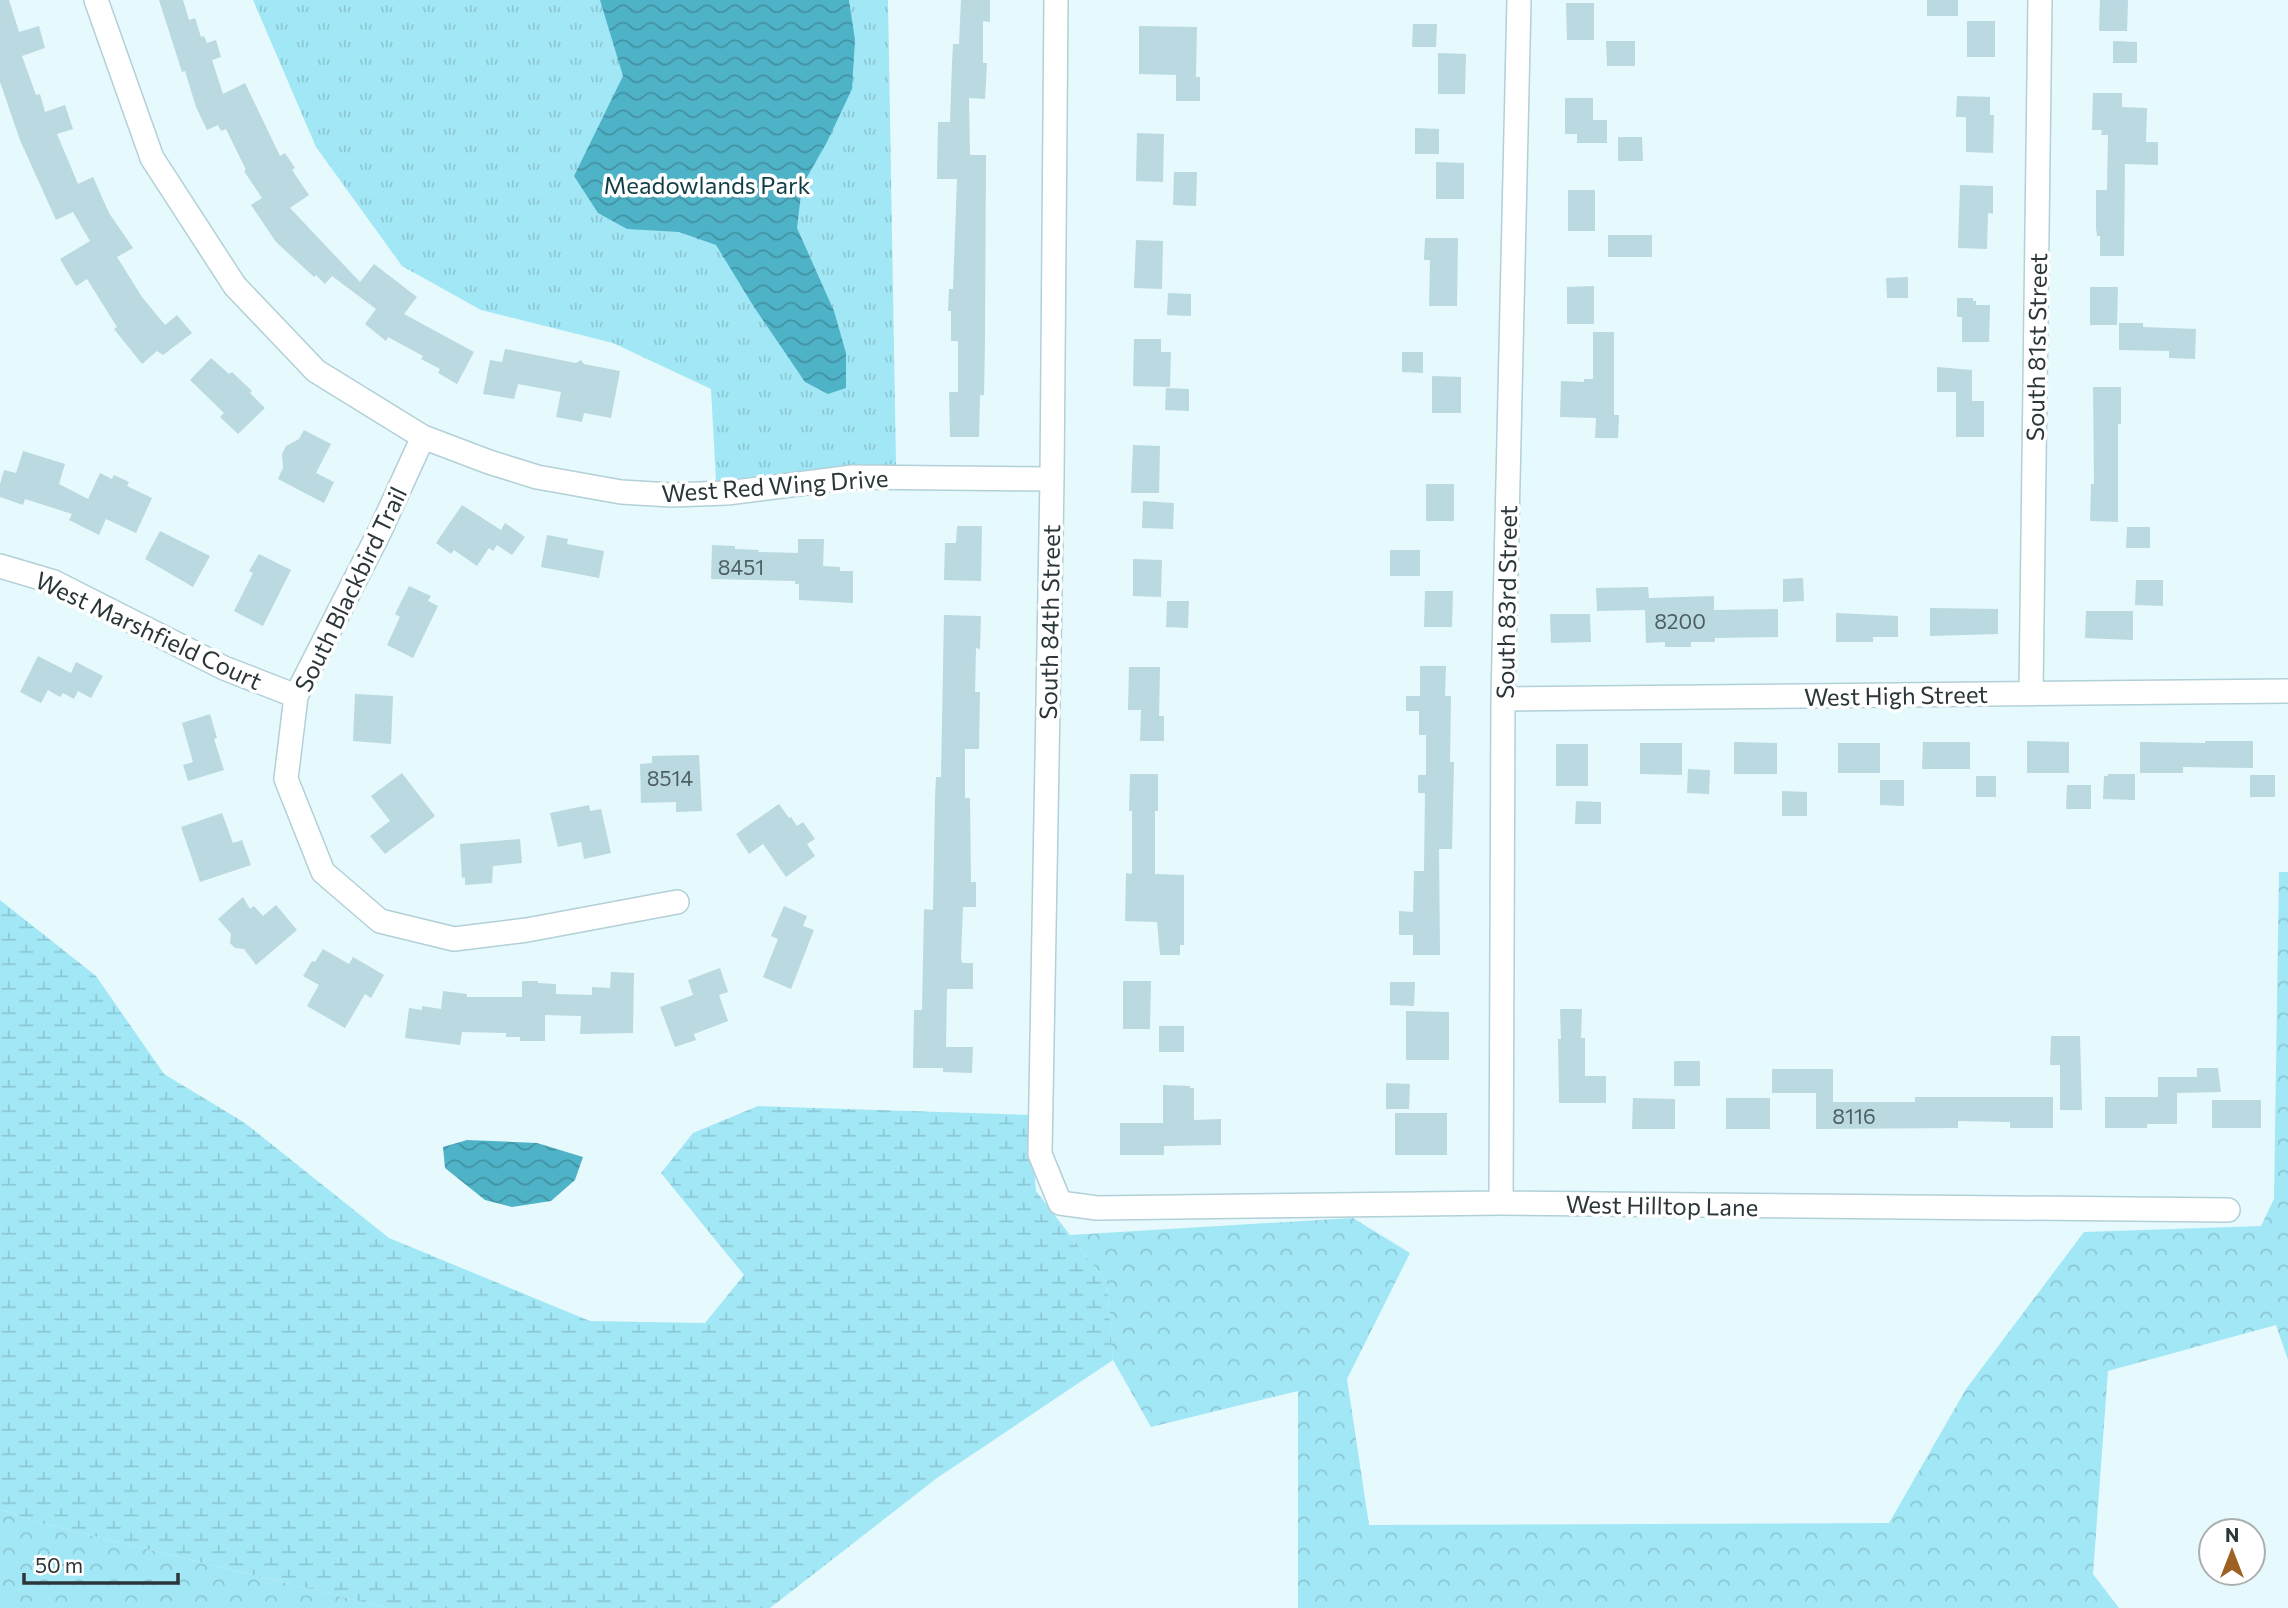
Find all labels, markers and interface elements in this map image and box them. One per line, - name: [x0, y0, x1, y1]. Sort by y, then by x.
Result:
- park label: Meadowlands Park: [603, 170, 811, 199]
- street label: South 81st Street: [2020, 253, 2052, 441]
- street label: West Red Wing Drive: [661, 463, 889, 507]
- street label: South Blackbird Trail: [288, 482, 412, 696]
- street label: South 83rd Street: [1490, 505, 1522, 699]
- street label: South 84th Street: [1033, 524, 1065, 720]
- house number: 8451: [718, 554, 764, 579]
- street label: West Marshfield Court: [31, 565, 267, 695]
- house number: 8200: [1654, 608, 1706, 633]
- street label: West High Street: [1804, 679, 1988, 711]
- house number: 8514: [647, 765, 694, 790]
- house number: 8116: [1832, 1103, 1876, 1128]
- street label: West Hilltop Lane: [1565, 1189, 1759, 1221]
- north arrow: [2197, 1517, 2267, 1587]
- text: N: [2225, 1523, 2239, 1546]
- scale bar: [24, 1542, 178, 1586]
- text: 50 m: [35, 1552, 83, 1577]

